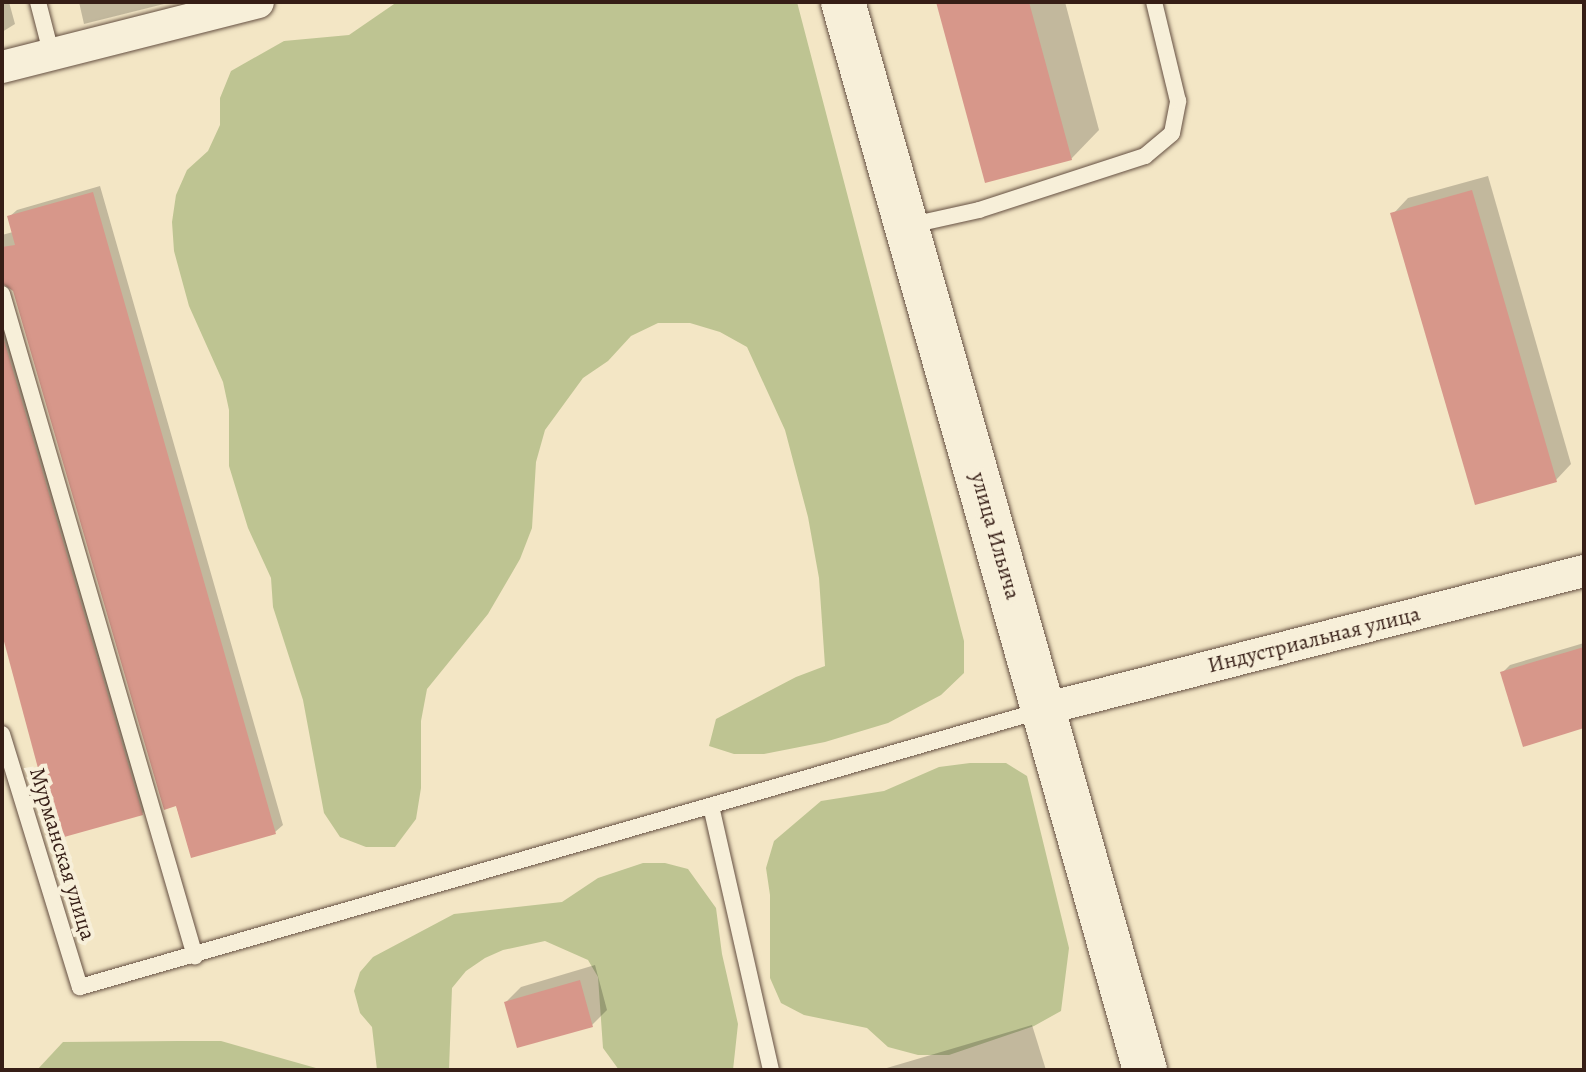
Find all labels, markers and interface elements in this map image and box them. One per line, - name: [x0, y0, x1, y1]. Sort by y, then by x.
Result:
- street label: улица Ильича: [964, 469, 1026, 603]
- street label: Индустриальная улица: [1205, 601, 1423, 679]
- street label: Мурманская улица: [23, 764, 101, 944]

